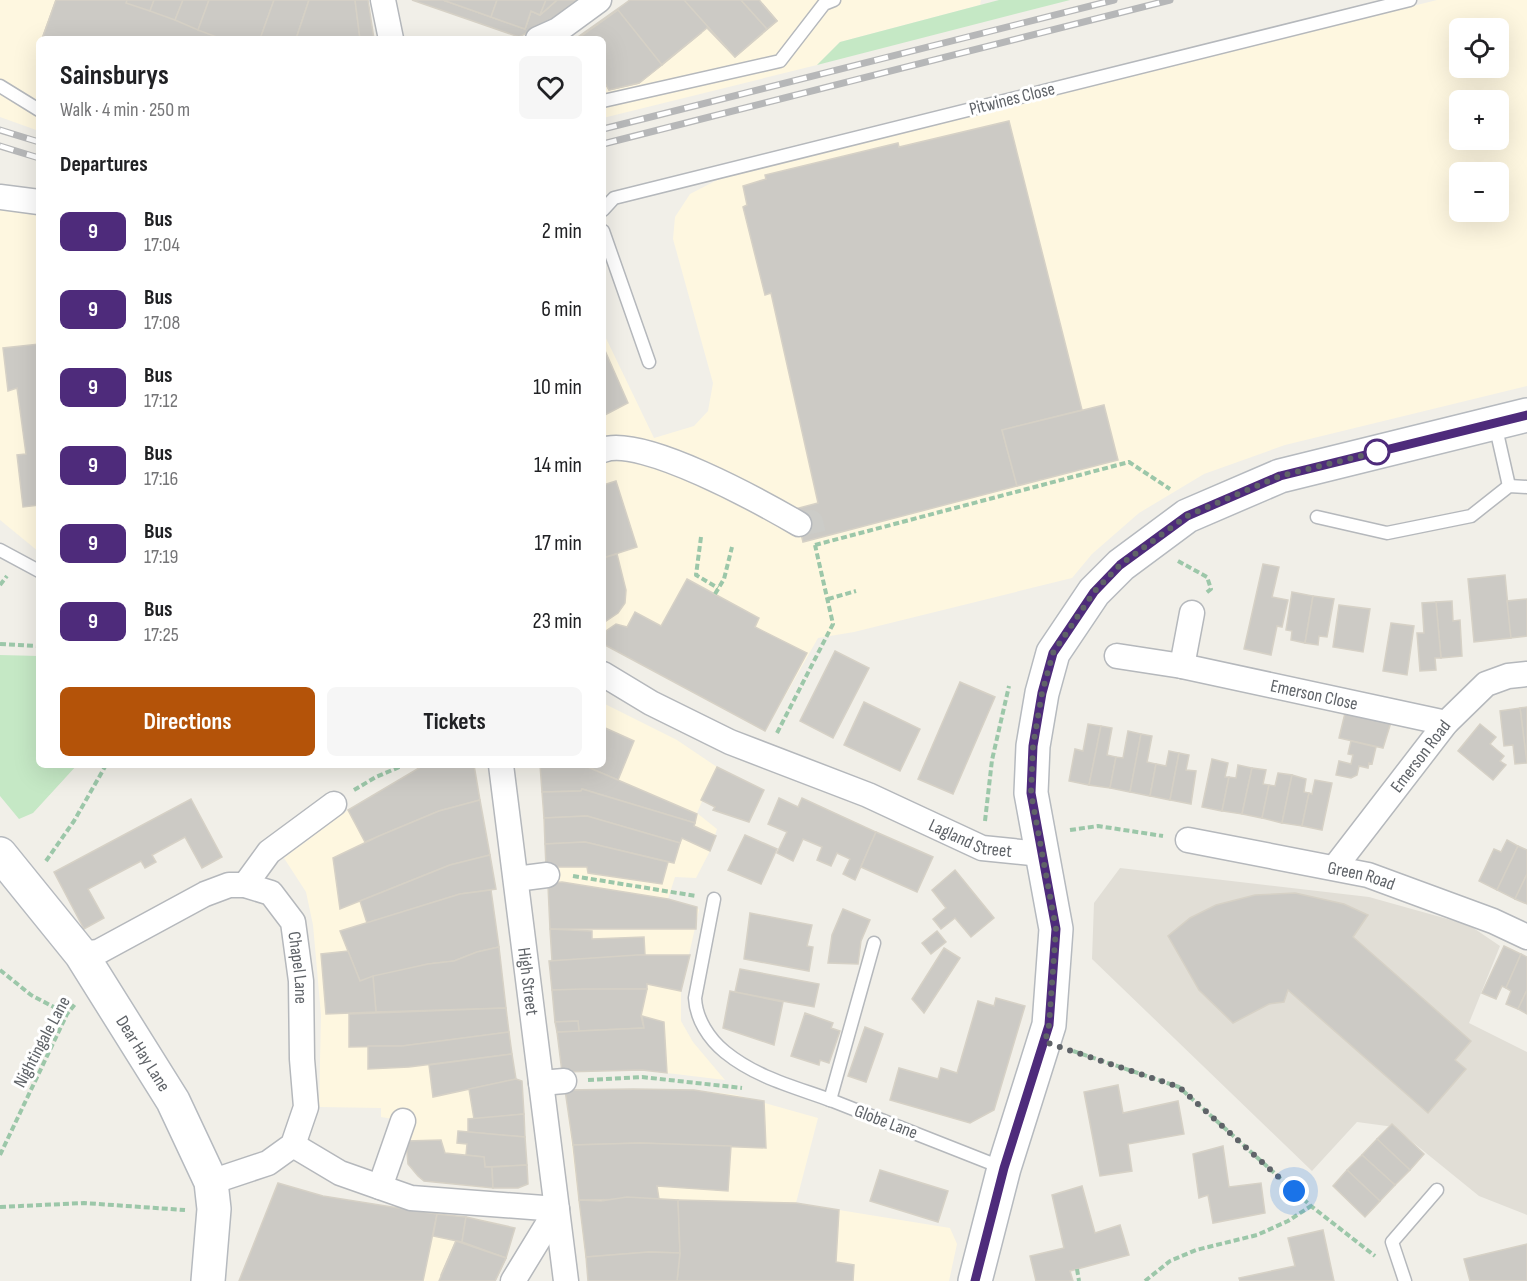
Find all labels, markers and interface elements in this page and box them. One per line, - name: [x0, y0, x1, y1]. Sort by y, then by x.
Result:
- map controls: [1449, 18, 1509, 222]
- button: locate: [1449, 18, 1509, 78]
- button: heart: [519, 56, 582, 119]
- text: Sainsburys: [60, 59, 169, 92]
- street label: Pitwines Close: [967, 78, 1057, 120]
- button: +: [1449, 90, 1509, 150]
- text: Walk · 4 min · 250 m: [60, 98, 190, 122]
- text: Departures: [60, 151, 148, 178]
- button: −: [1449, 162, 1509, 222]
- text: Bus: [144, 206, 173, 233]
- text: 2 min: [542, 218, 582, 245]
- text: 9: [88, 219, 98, 244]
- text: 17:04: [144, 233, 180, 257]
- text: Bus: [144, 284, 173, 311]
- text: 6 min: [541, 296, 582, 323]
- text: 9: [88, 297, 98, 322]
- text: 17:08: [144, 311, 180, 335]
- text: Bus: [144, 362, 173, 389]
- text: 10 min: [533, 374, 582, 401]
- text: 9: [88, 375, 98, 400]
- text: 17:12: [144, 389, 178, 413]
- unlabelled marker: [1364, 439, 1390, 465]
- text: Bus: [144, 440, 173, 467]
- text: 14 min: [534, 452, 582, 479]
- text: 9: [88, 453, 98, 478]
- text: 17:16: [144, 467, 178, 491]
- text: Bus: [144, 518, 173, 545]
- text: 17 min: [534, 530, 582, 557]
- text: 9: [88, 531, 98, 556]
- text: 17:19: [144, 545, 178, 569]
- text: Bus: [144, 596, 173, 623]
- text: 23 min: [533, 608, 582, 635]
- text: 9: [88, 609, 98, 634]
- text: 17:25: [144, 623, 179, 647]
- street label: Emerson Close: [1268, 675, 1360, 714]
- button: Directions: [60, 687, 315, 756]
- button: Tickets: [327, 687, 582, 756]
- street label: Emerson Road: [1386, 716, 1455, 796]
- street label: Lagland Street: [926, 814, 1013, 862]
- street label: Green Road: [1326, 857, 1398, 895]
- street label: Chapel Lane: [284, 930, 312, 1004]
- street label: High Street: [514, 946, 543, 1017]
- street label: Nightingale Lane: [9, 993, 75, 1091]
- street label: Dear Hay Lane: [112, 1012, 175, 1095]
- street label: Globe Lane: [851, 1100, 921, 1144]
- your location: [1279, 1176, 1309, 1206]

